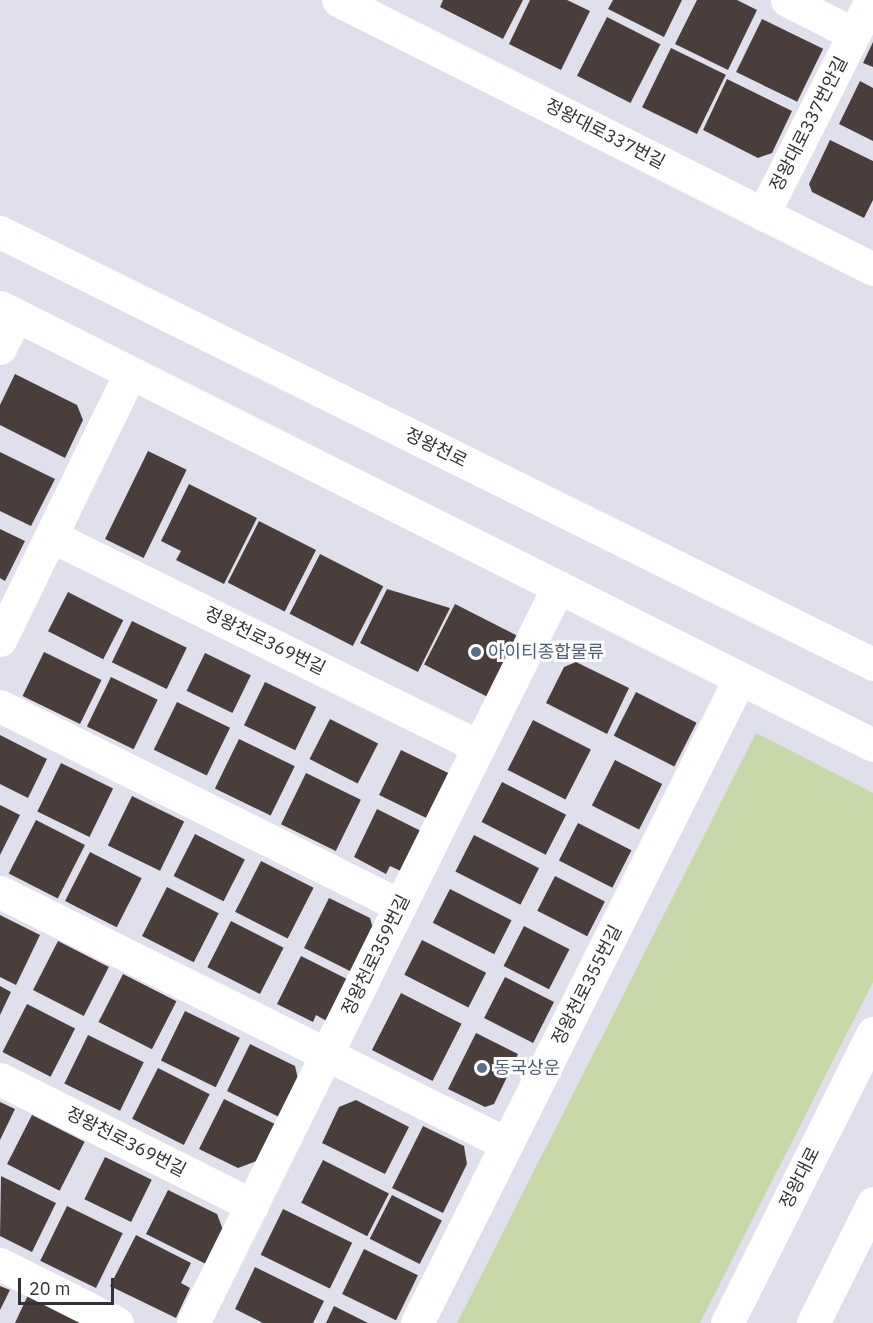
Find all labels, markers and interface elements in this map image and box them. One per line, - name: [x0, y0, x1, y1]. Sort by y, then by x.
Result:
- street label: 정왕대로337번안길: [766, 53, 852, 195]
- street label: 정왕대로337번길: [541, 94, 669, 174]
- street label: 정왕천로: [401, 424, 471, 472]
- street label: 정왕천로369번길: [201, 602, 329, 680]
- place label: 아이티종합물류: [488, 641, 604, 663]
- marker: 아이티종합물류: [469, 645, 483, 659]
- street label: 정왕천로359번길: [337, 891, 415, 1019]
- street label: 정왕천로355번길: [547, 921, 627, 1049]
- place label: 동국상운: [494, 1057, 560, 1079]
- marker: 동국상운: [475, 1061, 489, 1075]
- street label: 정왕천로369번길: [62, 1102, 190, 1182]
- street label: 정왕대로: [775, 1144, 825, 1212]
- scale bar: [21, 1266, 117, 1304]
- text: 20 m: [29, 1277, 71, 1300]

